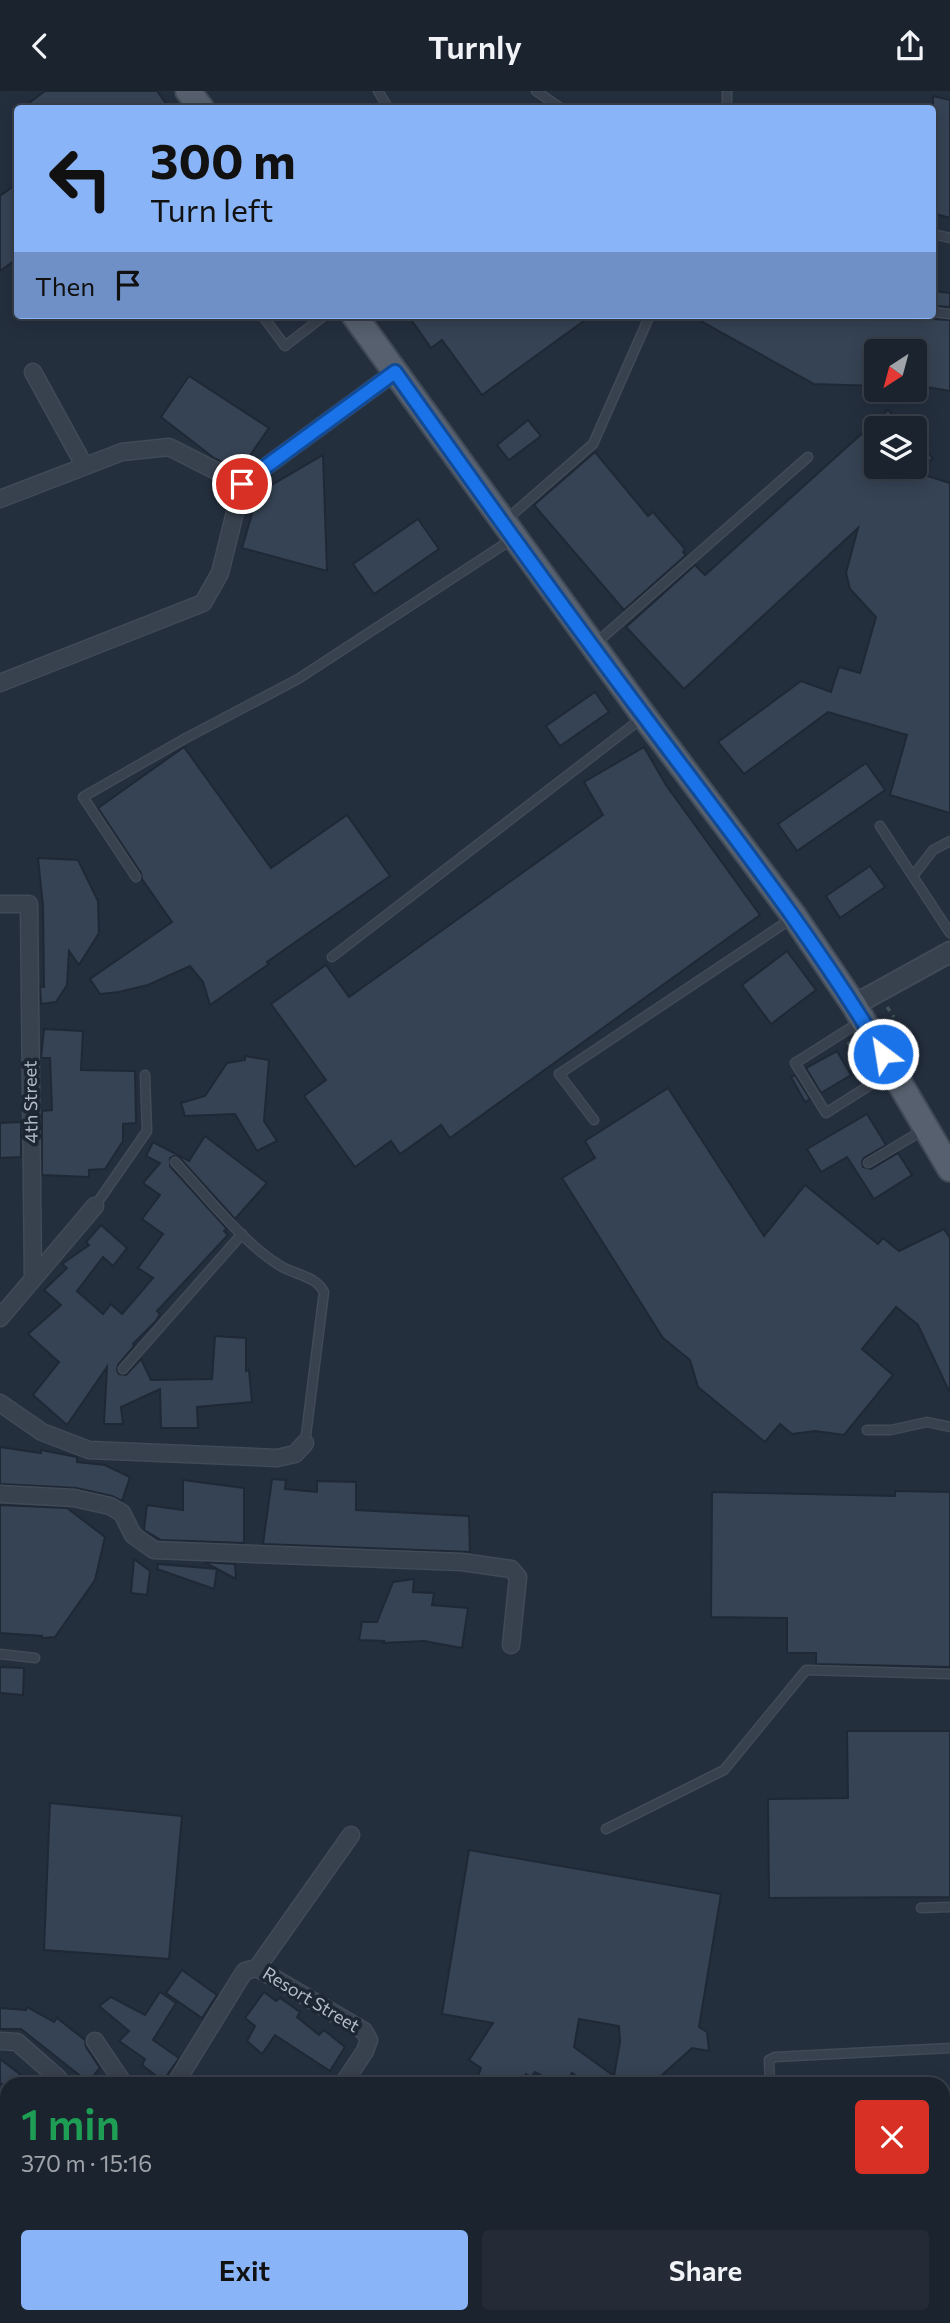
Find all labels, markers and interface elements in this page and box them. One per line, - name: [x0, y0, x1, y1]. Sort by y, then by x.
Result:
- text: Turnly: [428, 26, 522, 66]
- icon: back: [21, 27, 59, 65]
- icon: share: [891, 27, 929, 65]
- text: 300 m: [150, 129, 296, 189]
- icon: left: [35, 133, 126, 224]
- text: Turn left: [150, 189, 274, 229]
- icon: arrive: [109, 266, 147, 304]
- text: Then: [35, 270, 95, 301]
- north arrow: [864, 339, 928, 403]
- map controls: [864, 339, 927, 479]
- button: layers: [864, 416, 927, 479]
- pin: [212, 454, 272, 514]
- icon: arrive: [223, 465, 261, 503]
- position arrow: [846, 1017, 920, 1091]
- street label: 4th Street: [18, 1060, 42, 1144]
- street label: Resort Street: [259, 1962, 364, 2037]
- text: 1 min: [21, 2097, 120, 2149]
- button: close: [855, 2100, 929, 2174]
- text: 370 m · 15:16: [21, 2149, 152, 2177]
- button: Exit: [21, 2230, 468, 2310]
- button: Share: [482, 2230, 929, 2310]

